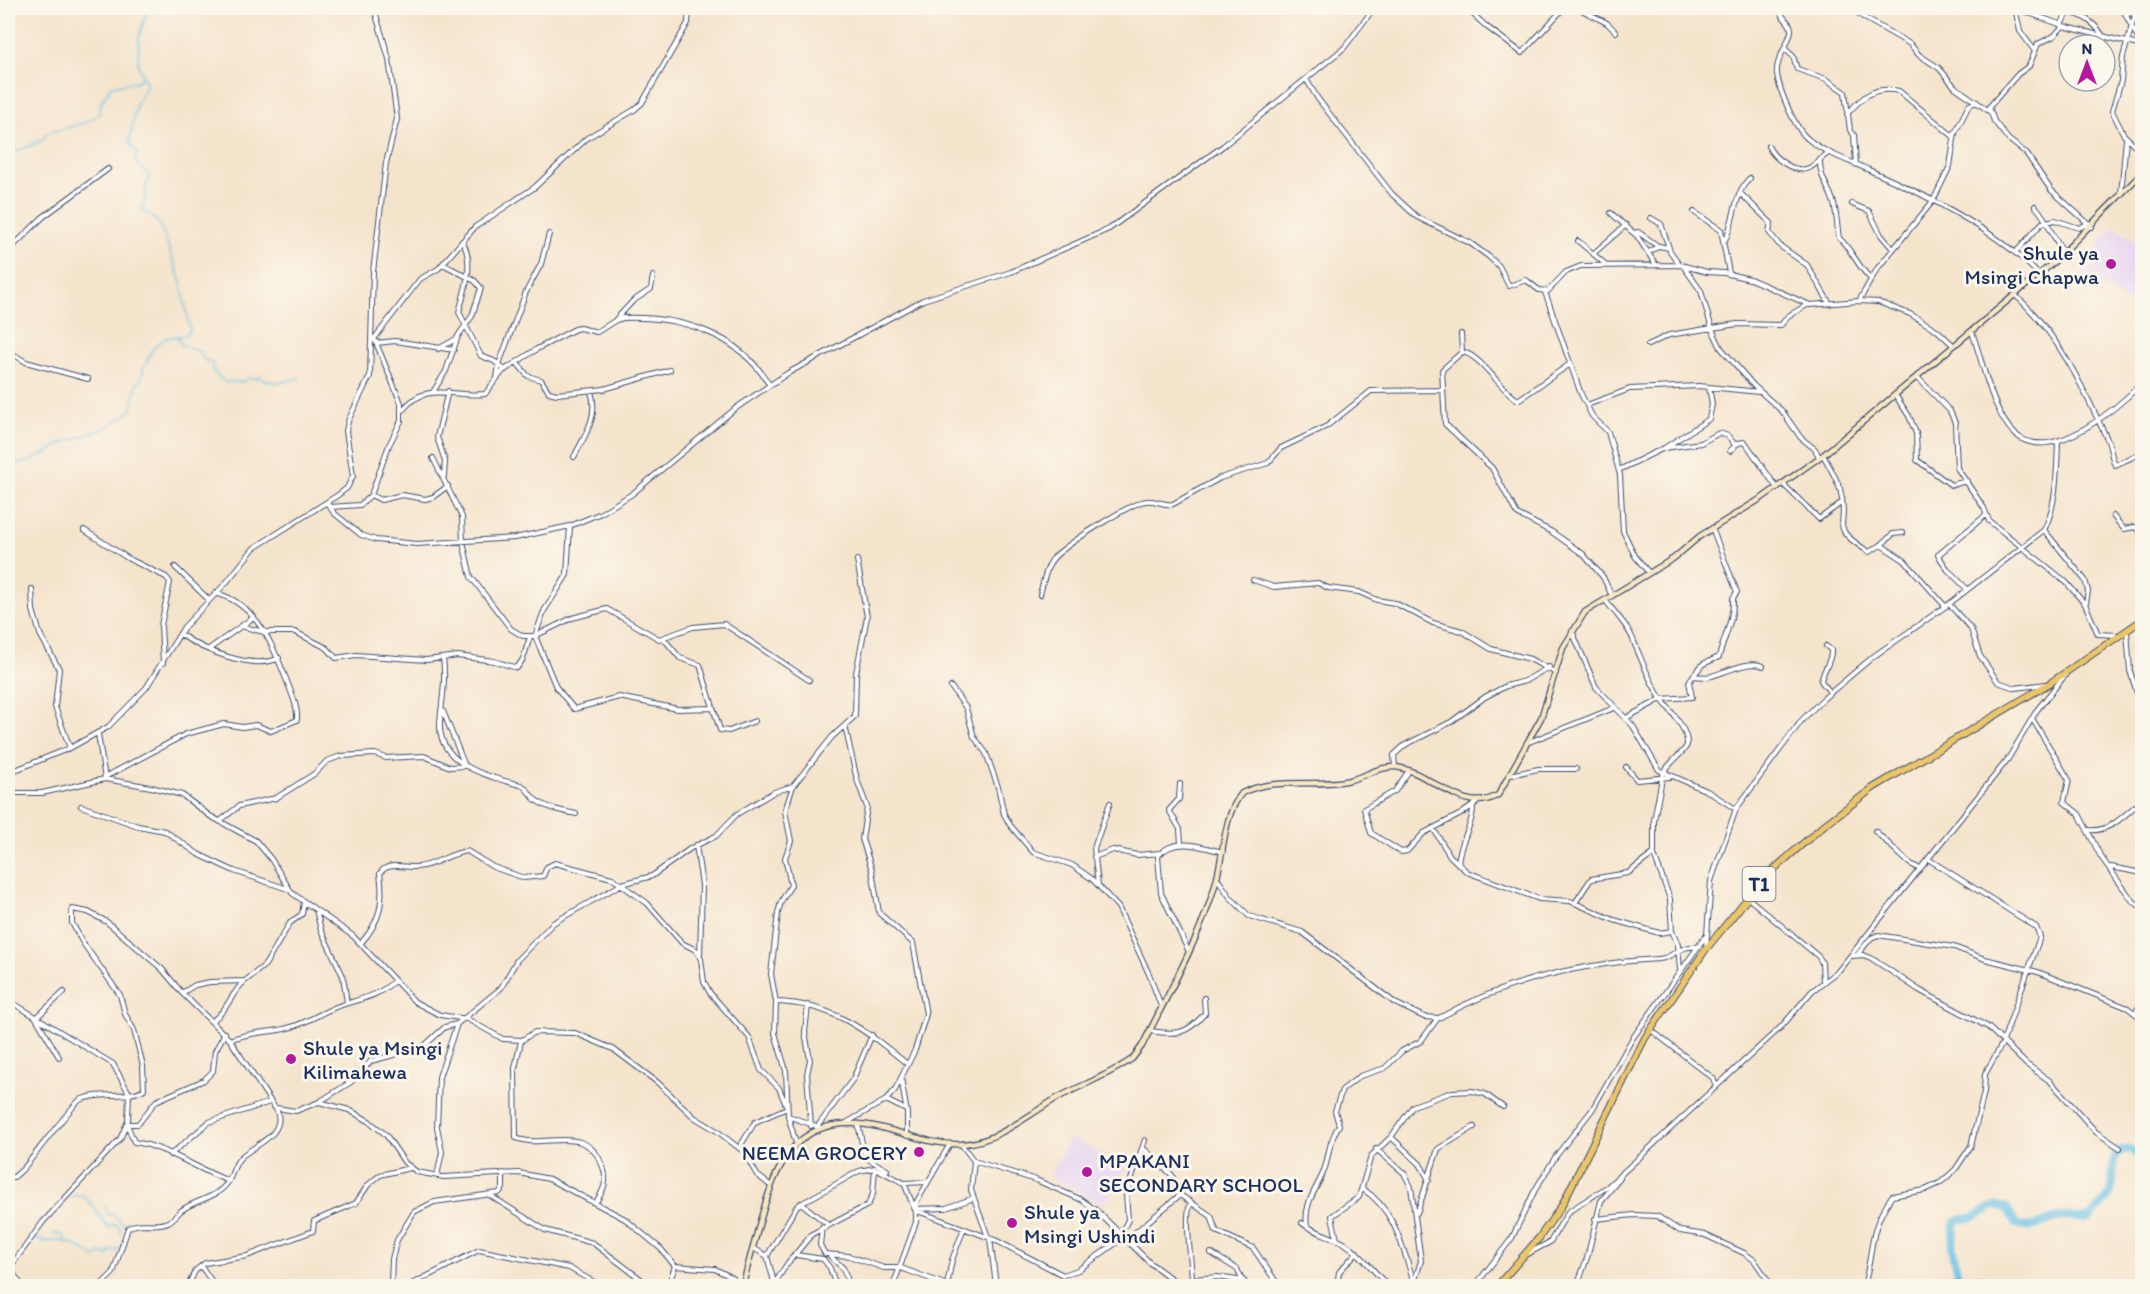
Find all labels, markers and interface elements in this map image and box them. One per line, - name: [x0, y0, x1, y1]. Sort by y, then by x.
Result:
- north arrow: [2057, 33, 2117, 93]
- text: N: [2082, 39, 2092, 58]
- place label: Shule ya Msingi Chapwa: [1964, 240, 2099, 289]
- marker: Shule ya Msingi Chapwa: [2104, 257, 2118, 271]
- road number: T1: [1742, 867, 1776, 901]
- place label: Shule ya Msingi Kilimahewa: [303, 1035, 442, 1084]
- marker: Shule ya Msingi Kilimahewa: [284, 1052, 298, 1066]
- place label: NEEMA GROCERY: [742, 1140, 907, 1165]
- marker: NEEMA GROCERY: [912, 1145, 926, 1159]
- place label: MPAKANI SECONDARY SCHOOL: [1099, 1148, 1303, 1197]
- marker: MPAKANI SECONDARY SCHOOL: [1080, 1165, 1094, 1179]
- place label: Shule ya Msingi Ushindi: [1024, 1199, 1155, 1248]
- marker: Shule ya Msingi Ushindi: [1005, 1216, 1019, 1230]

